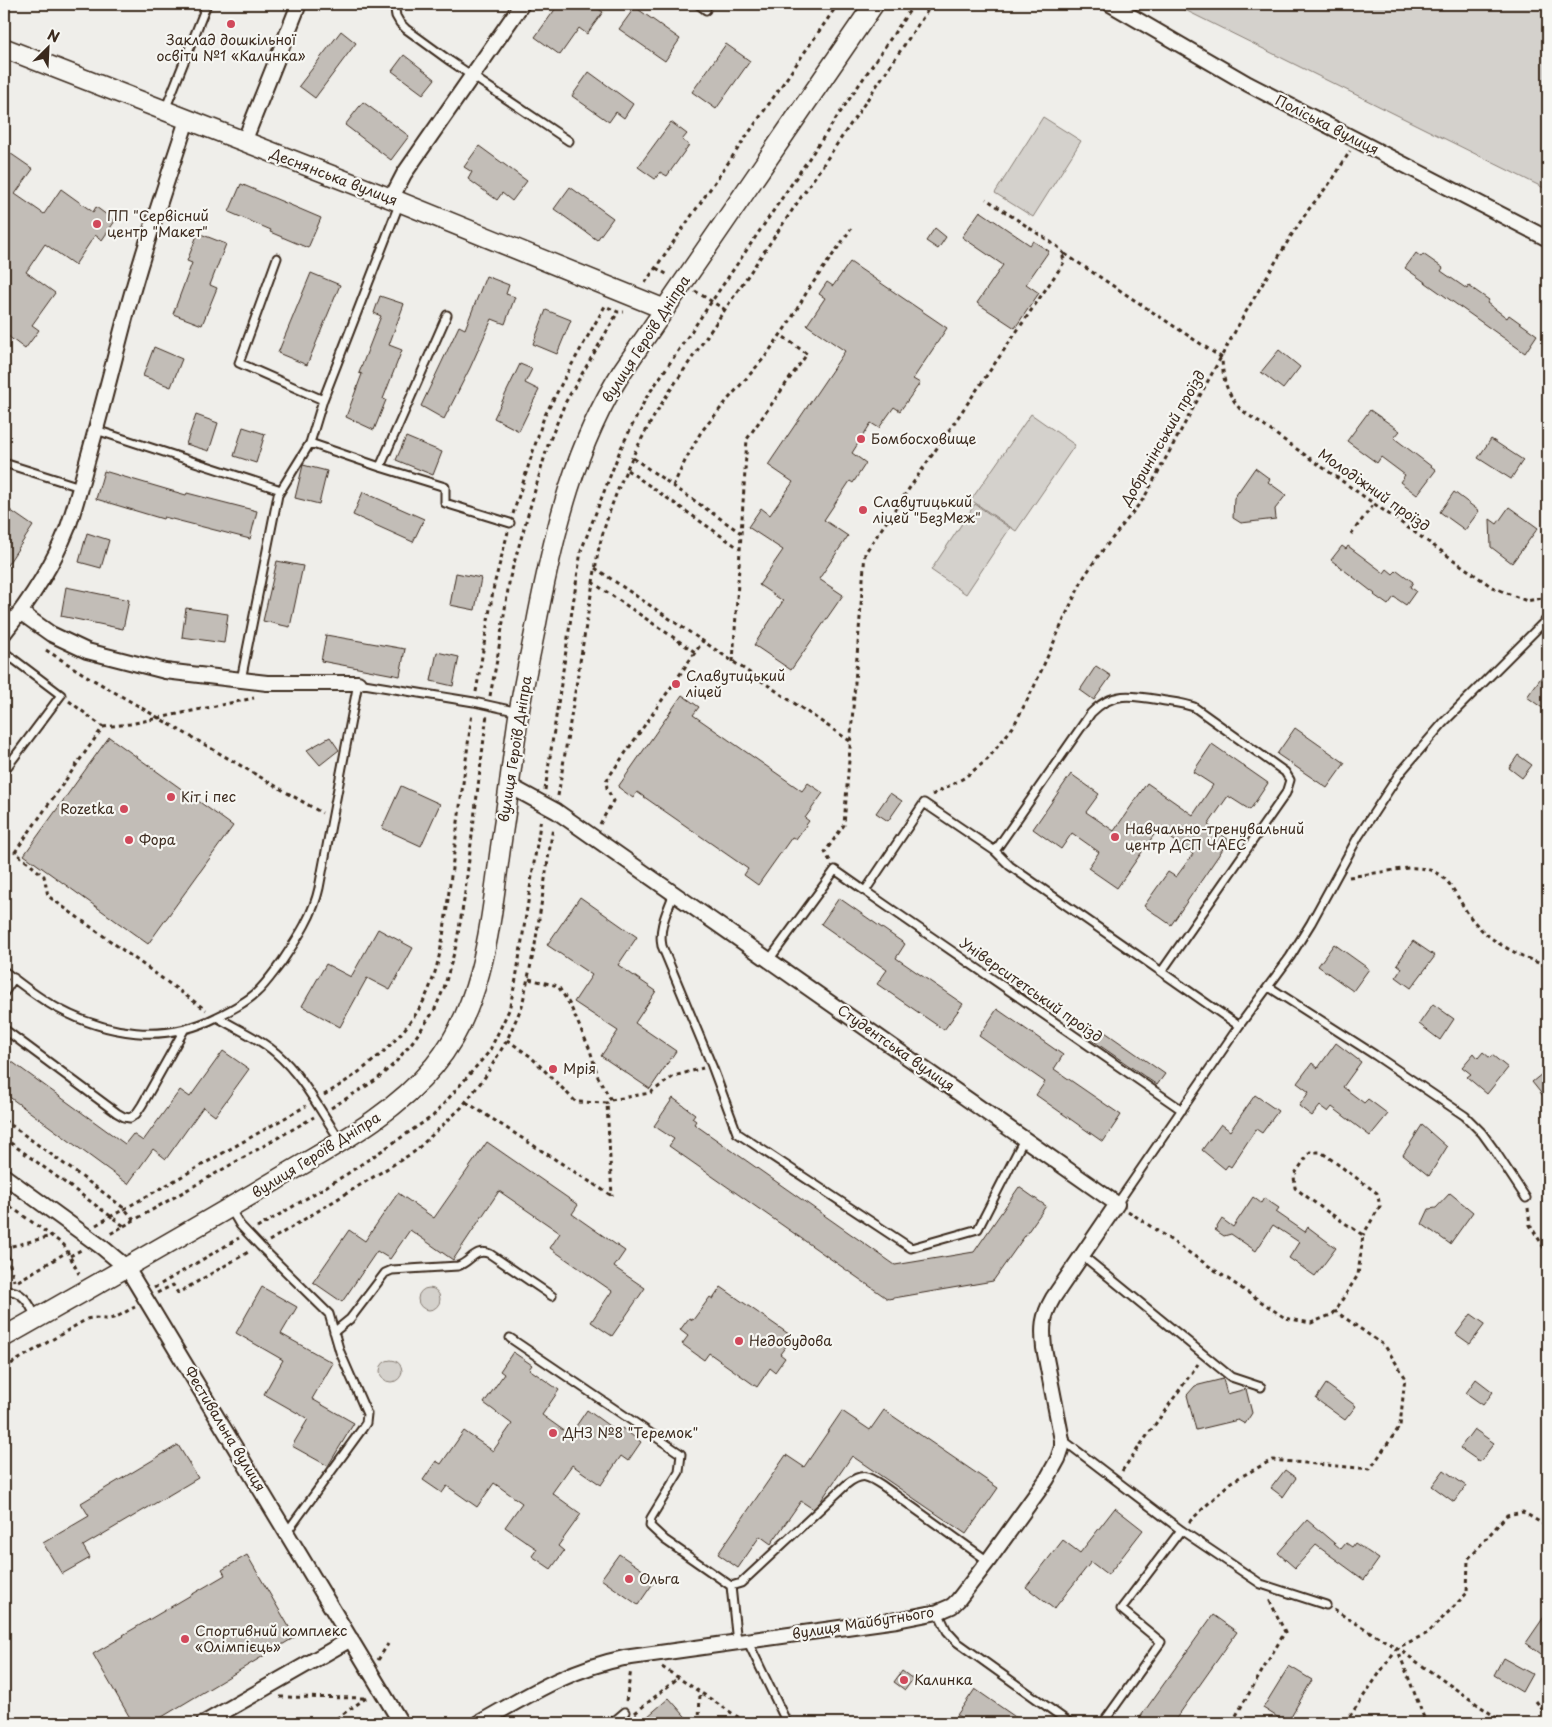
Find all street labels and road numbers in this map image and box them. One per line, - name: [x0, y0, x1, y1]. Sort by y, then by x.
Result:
- street label: Поліська вулиця: [1272, 89, 1383, 160]
- street label: Деснянська вулиця: [266, 142, 401, 211]
- street label: вулиця Героїв Дніпра: [596, 271, 695, 406]
- street label: Добринінський проїзд: [1115, 366, 1210, 510]
- street label: Молодіжний проїзд: [1314, 443, 1435, 536]
- street label: вулиця Героїв Дніпра: [493, 674, 536, 824]
- street label: Університетський проїзд: [956, 932, 1107, 1047]
- street label: Студентська вулиця: [833, 999, 959, 1096]
- street label: вулиця Героїв Дніпра: [247, 1106, 384, 1203]
- street label: Фестивальна вулиця: [180, 1362, 271, 1495]
- street label: вулиця Майбутнього: [791, 1601, 935, 1644]

